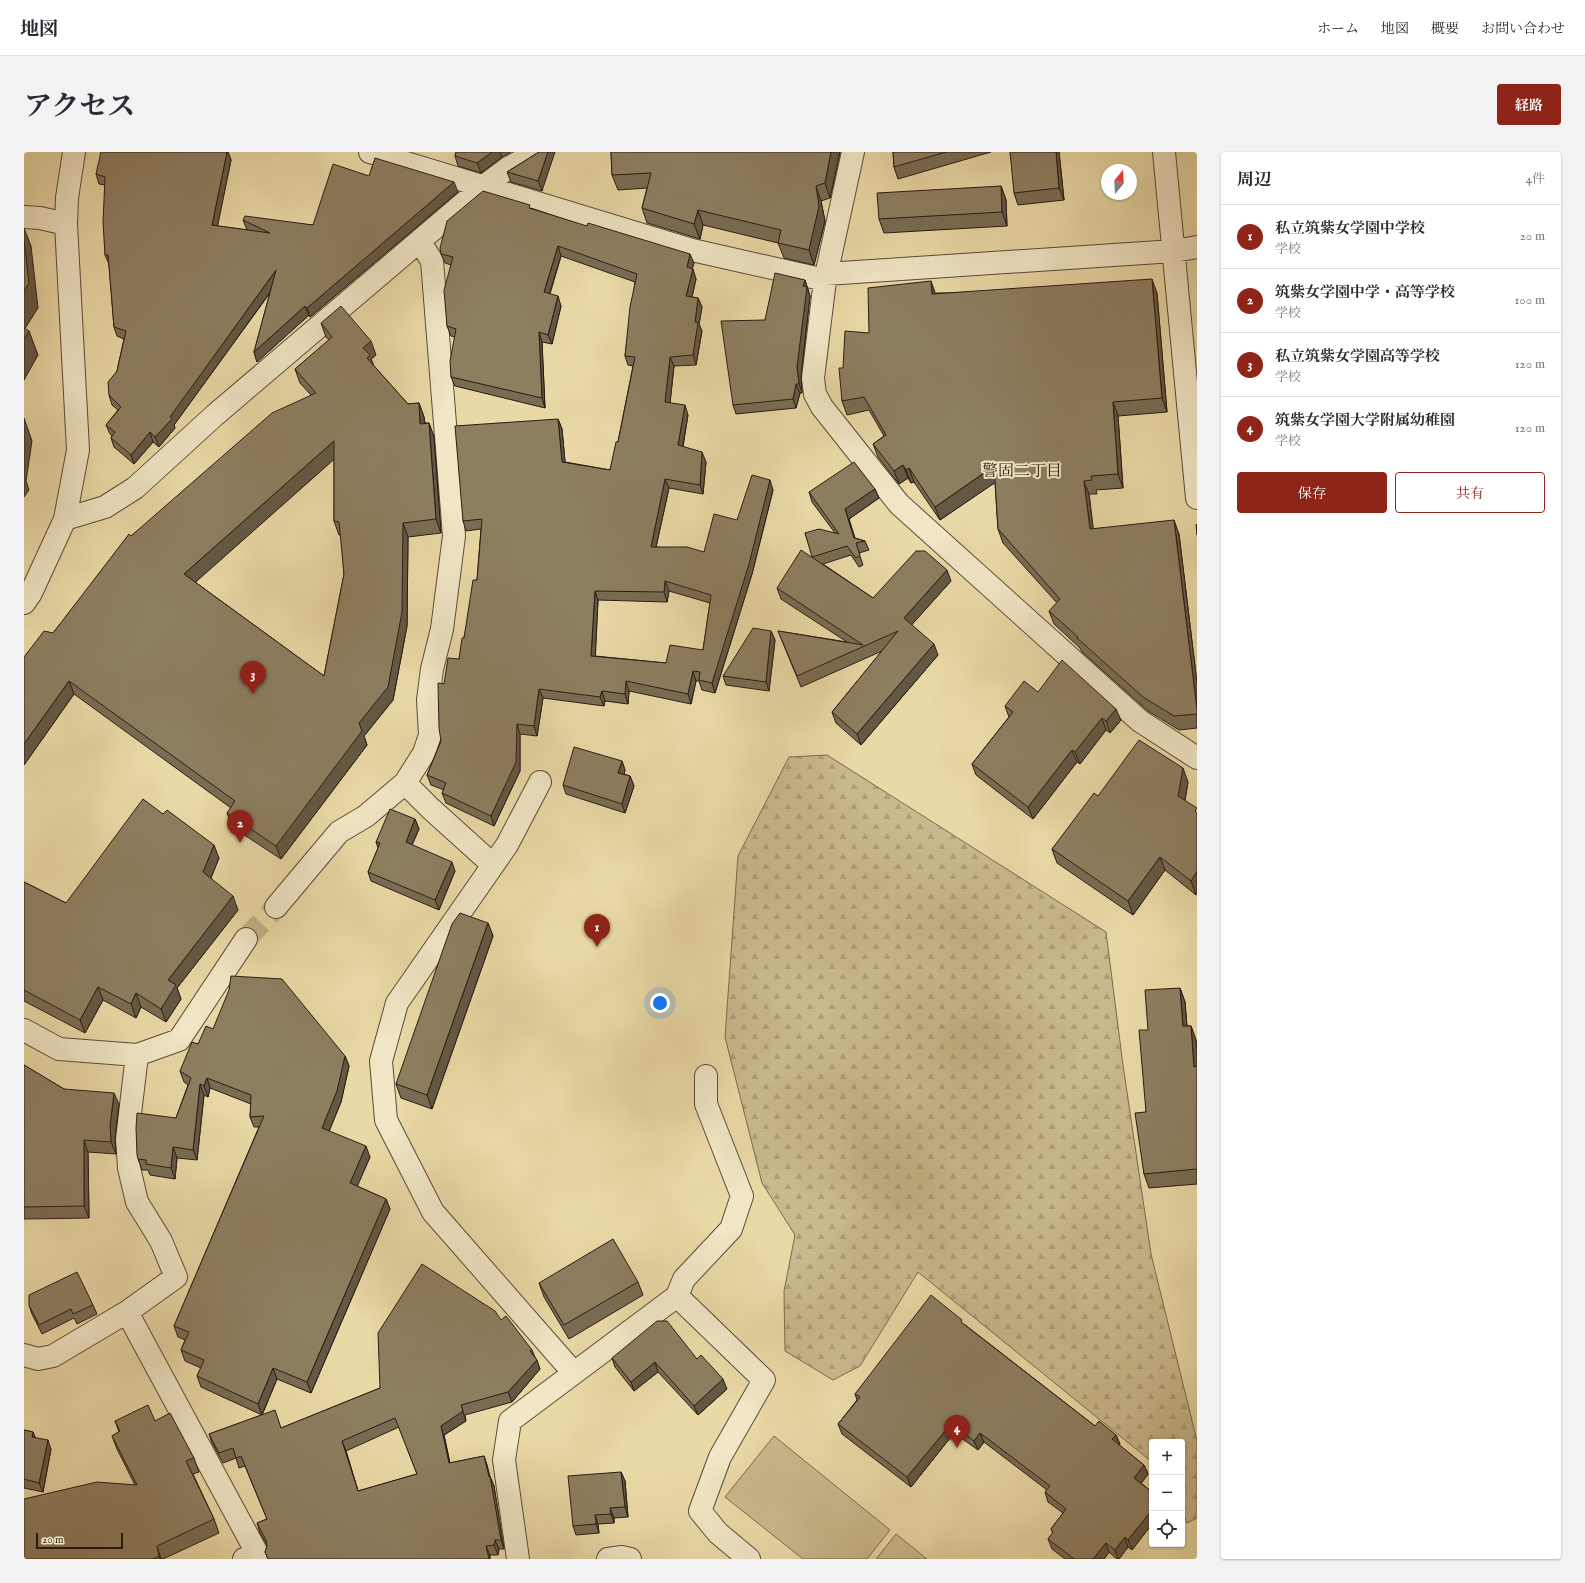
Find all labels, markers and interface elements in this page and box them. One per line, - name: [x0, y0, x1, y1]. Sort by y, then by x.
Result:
- text: 地図: [20, 18, 58, 42]
- text: ホーム: [1317, 20, 1359, 38]
- text: 地図: [1381, 20, 1409, 38]
- text: 概要: [1431, 20, 1459, 38]
- text: お問い合わせ: [1481, 20, 1565, 38]
- button: 経路: [1497, 84, 1561, 125]
- text: アクセス: [24, 90, 135, 125]
- north arrow: [1101, 164, 1137, 200]
- text: 周辺: [1237, 170, 1271, 191]
- text: 4件: [1526, 171, 1545, 188]
- text: 私立筑紫女学園中学校: [1275, 219, 1425, 238]
- text: 1: [1248, 228, 1252, 245]
- text: 20 m: [1520, 228, 1545, 245]
- text: 学校: [1275, 241, 1301, 258]
- text: 筑紫女学園中学・高等学校: [1275, 283, 1455, 302]
- text: 2: [1247, 292, 1253, 309]
- text: 100 m: [1515, 292, 1545, 309]
- text: 学校: [1275, 305, 1301, 322]
- text: 私立筑紫女学園高等学校: [1275, 347, 1440, 366]
- text: 3: [1248, 356, 1252, 373]
- text: 120 m: [1515, 356, 1545, 373]
- text: 学校: [1275, 369, 1301, 386]
- text: 筑紫女学園大学附属幼稚園: [1275, 411, 1455, 430]
- text: 4: [1247, 420, 1253, 437]
- text: 120 m: [1515, 420, 1545, 437]
- text: 学校: [1275, 433, 1301, 450]
- district label: 警固二丁目: [982, 462, 1062, 482]
- button: 保存: [1237, 472, 1387, 513]
- button: 共有: [1395, 472, 1545, 513]
- pin: 3: [240, 661, 266, 694]
- pin: 2: [227, 810, 253, 843]
- pin: 1: [584, 914, 610, 947]
- your location: [650, 993, 670, 1013]
- pin: 4: [944, 1415, 970, 1448]
- map controls: [1149, 1439, 1185, 1547]
- button: +: [1149, 1439, 1185, 1475]
- button: −: [1149, 1475, 1185, 1511]
- button: locate: [1149, 1511, 1185, 1547]
- scale bar: [36, 1531, 123, 1550]
- text: 20 m: [42, 1533, 63, 1547]

